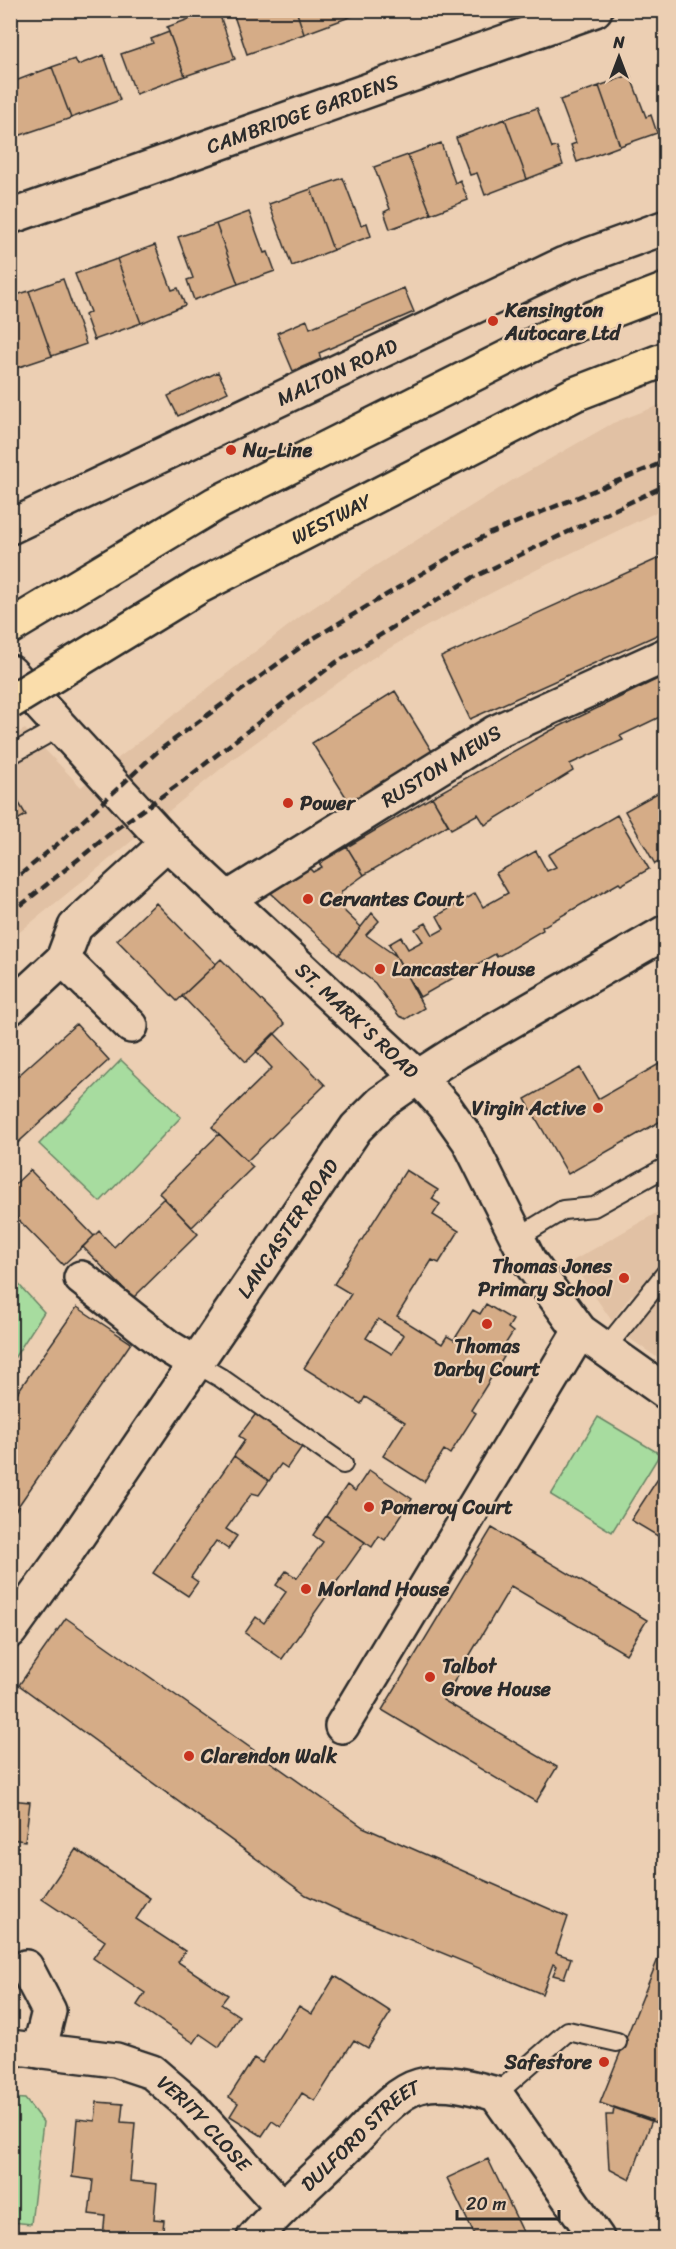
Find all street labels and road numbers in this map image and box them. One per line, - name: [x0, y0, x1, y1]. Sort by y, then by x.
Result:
- street label: CAMBRIDGE GARDENS: [201, 63, 404, 164]
- street label: MALTON ROAD: [270, 328, 404, 416]
- street label: WESTWAY: [285, 483, 379, 554]
- street label: RUSTON MEWS: [374, 715, 509, 817]
- street label: ST. MARK'S ROAD: [287, 953, 427, 1087]
- street label: LANCASTER ROAD: [227, 1151, 348, 1306]
- street label: VERITY CLOSE: [149, 2066, 261, 2181]
- street label: DULFORD STREET: [292, 2069, 426, 2200]

